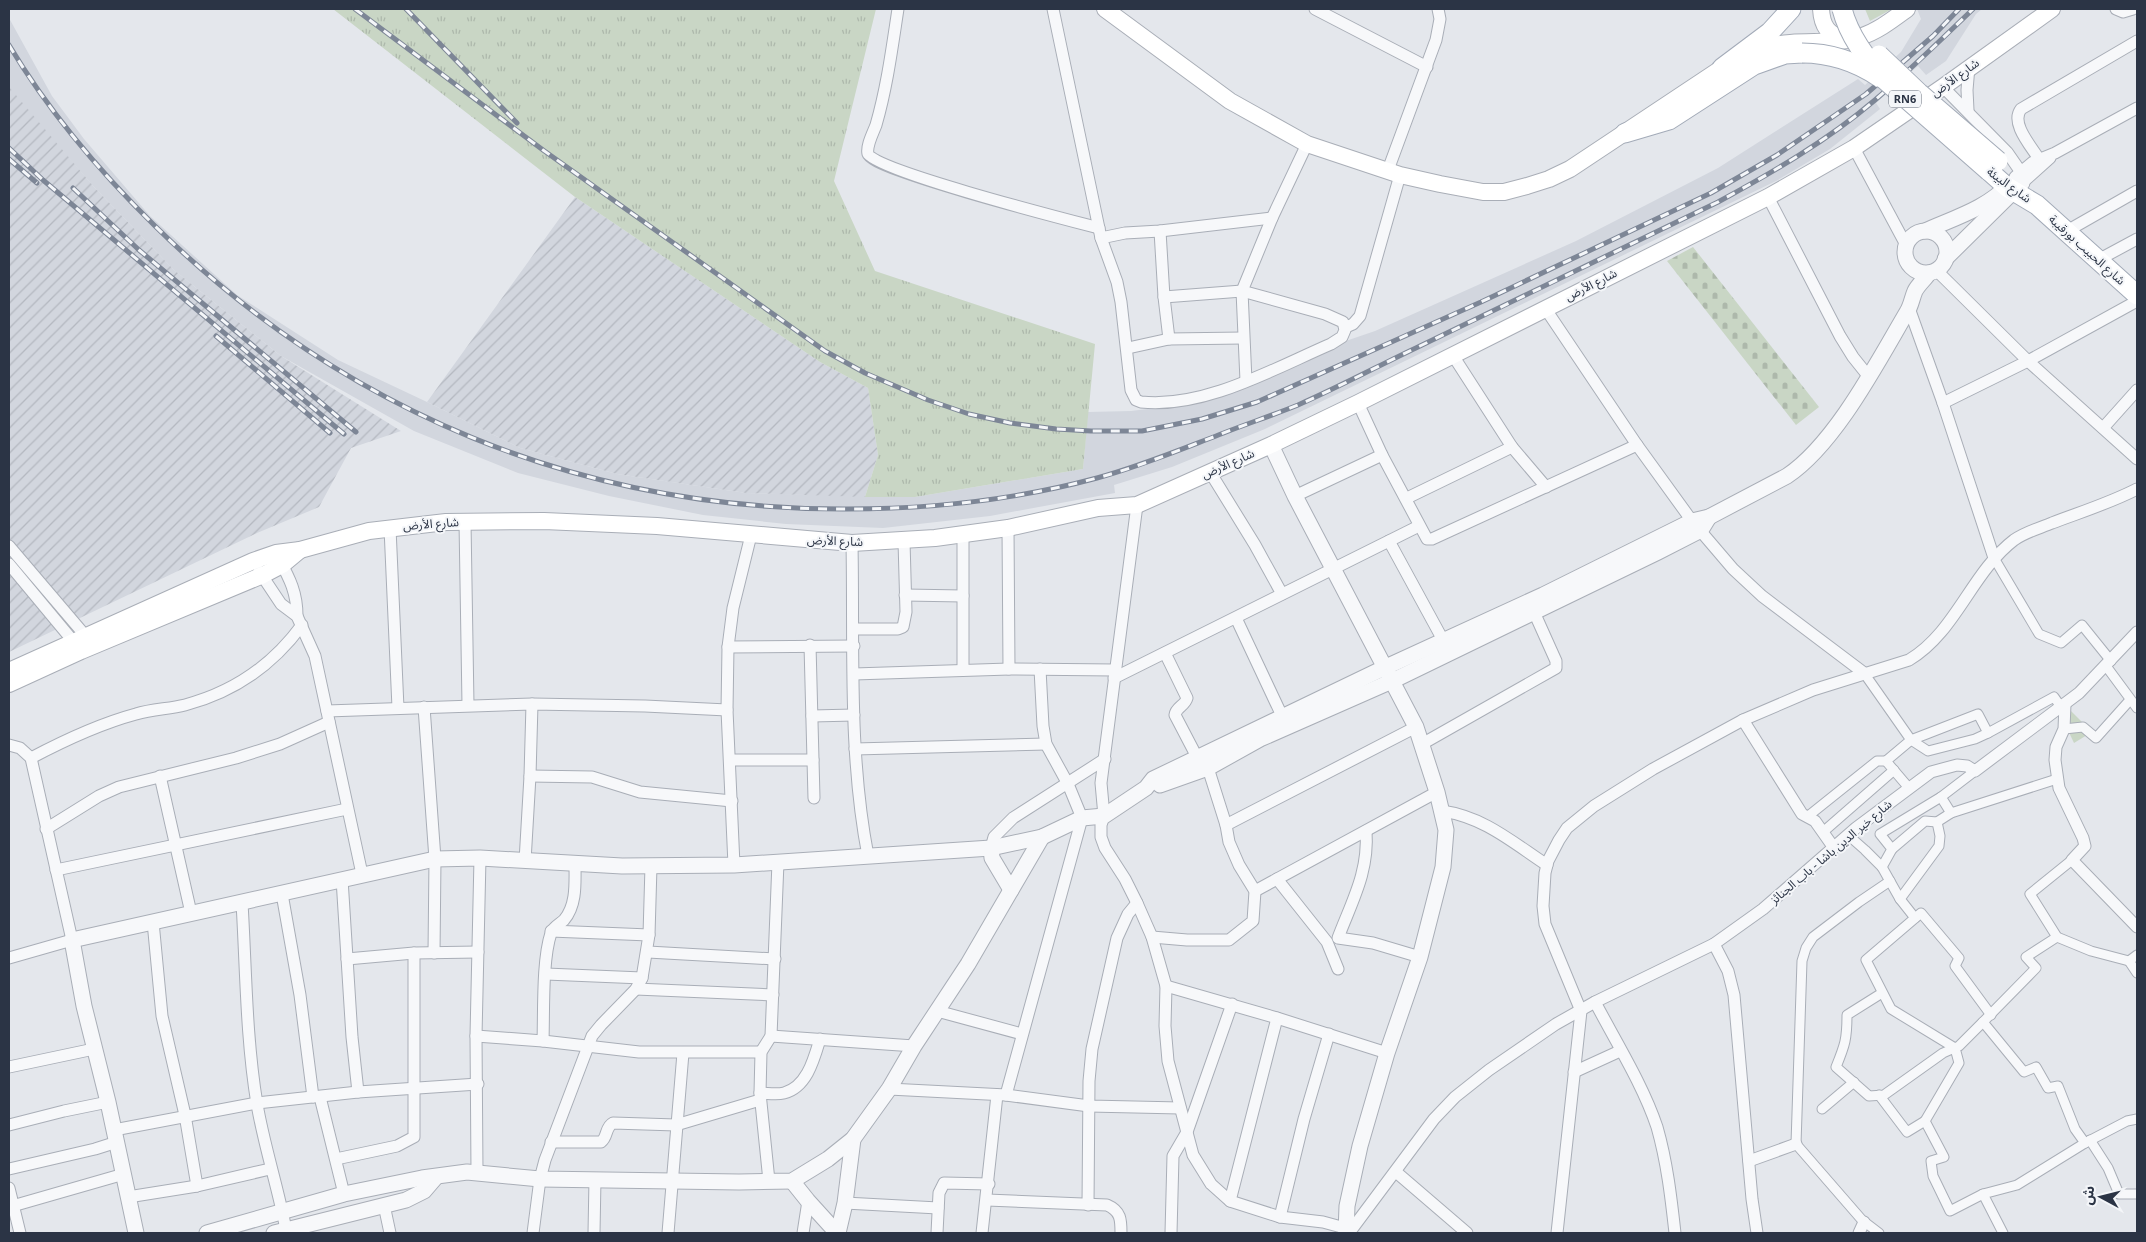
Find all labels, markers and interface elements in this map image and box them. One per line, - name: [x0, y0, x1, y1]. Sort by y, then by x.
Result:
- street label: شارع الأرض: [1927, 54, 1983, 102]
- road number: RN6: [1889, 90, 1921, 108]
- street label: شارع البيئة: [1983, 163, 2035, 207]
- street label: شارع الحبيب بورقيبة: [2045, 211, 2129, 289]
- street label: شارع الأرض: [1562, 264, 1620, 306]
- street label: شارع الأرض: [1199, 444, 1257, 484]
- street label: شارع الأرض: [402, 513, 460, 535]
- street label: شارع الأرض: [807, 531, 863, 551]
- street label: شارع خير الدين باشا - باب الجنائز: [1765, 795, 1896, 909]
- north arrow: [2076, 1172, 2126, 1222]
- text: ش: [2077, 1185, 2098, 1206]

